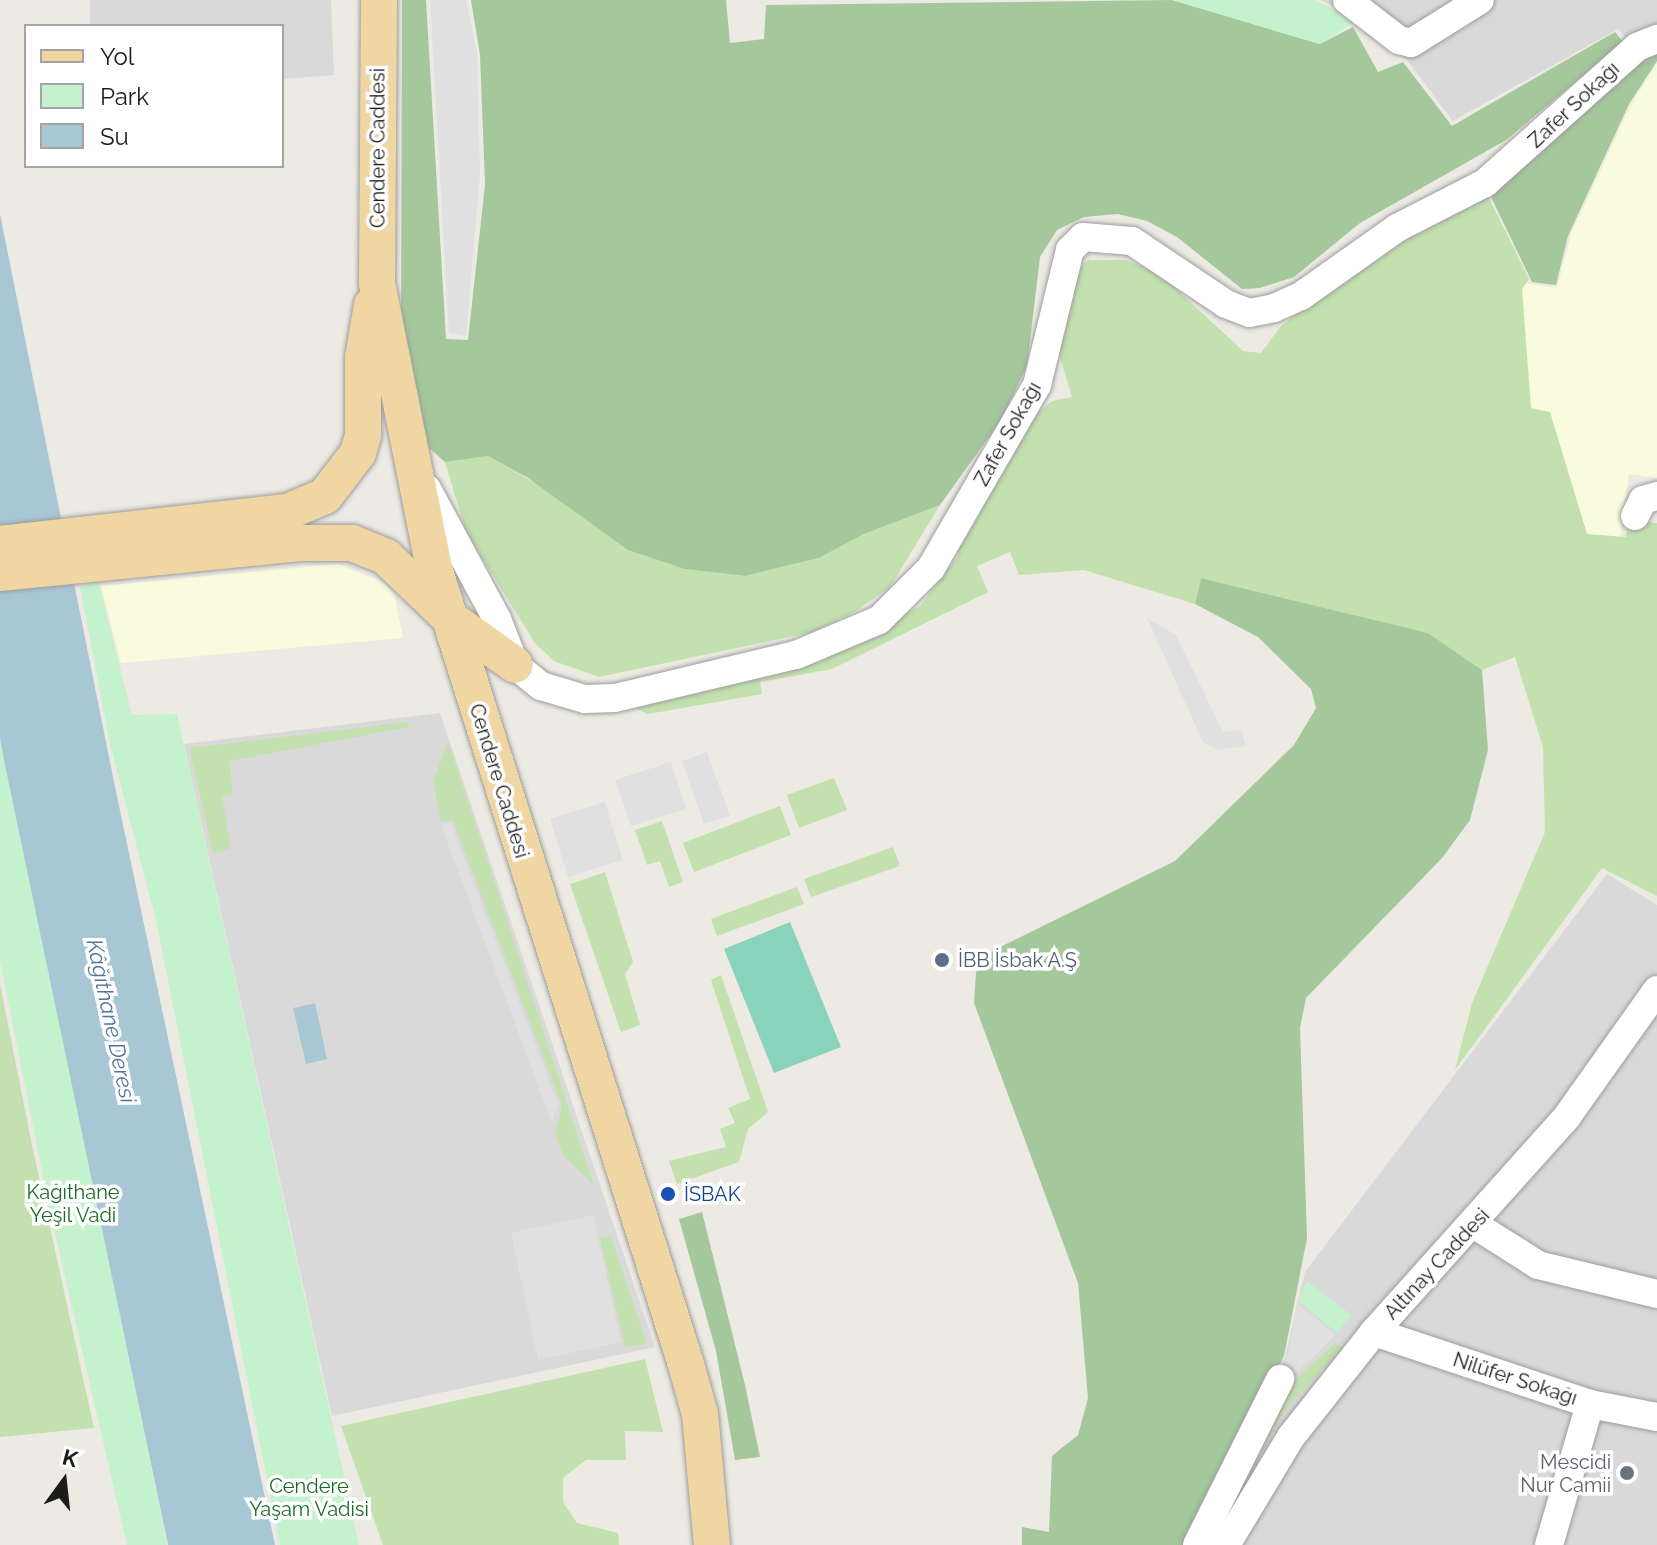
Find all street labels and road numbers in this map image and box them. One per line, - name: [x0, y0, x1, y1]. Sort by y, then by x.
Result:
- street label: Zafer Sokağı: [1523, 57, 1625, 153]
- street label: Cendere Caddesi: [366, 68, 390, 228]
- street label: Zafer Sokağı: [969, 378, 1047, 490]
- street label: Cendere Caddesi: [464, 701, 534, 861]
- street label: Altınay Caddesi: [1379, 1203, 1495, 1325]
- street label: Nilüfer Sokağı: [1450, 1348, 1580, 1410]

